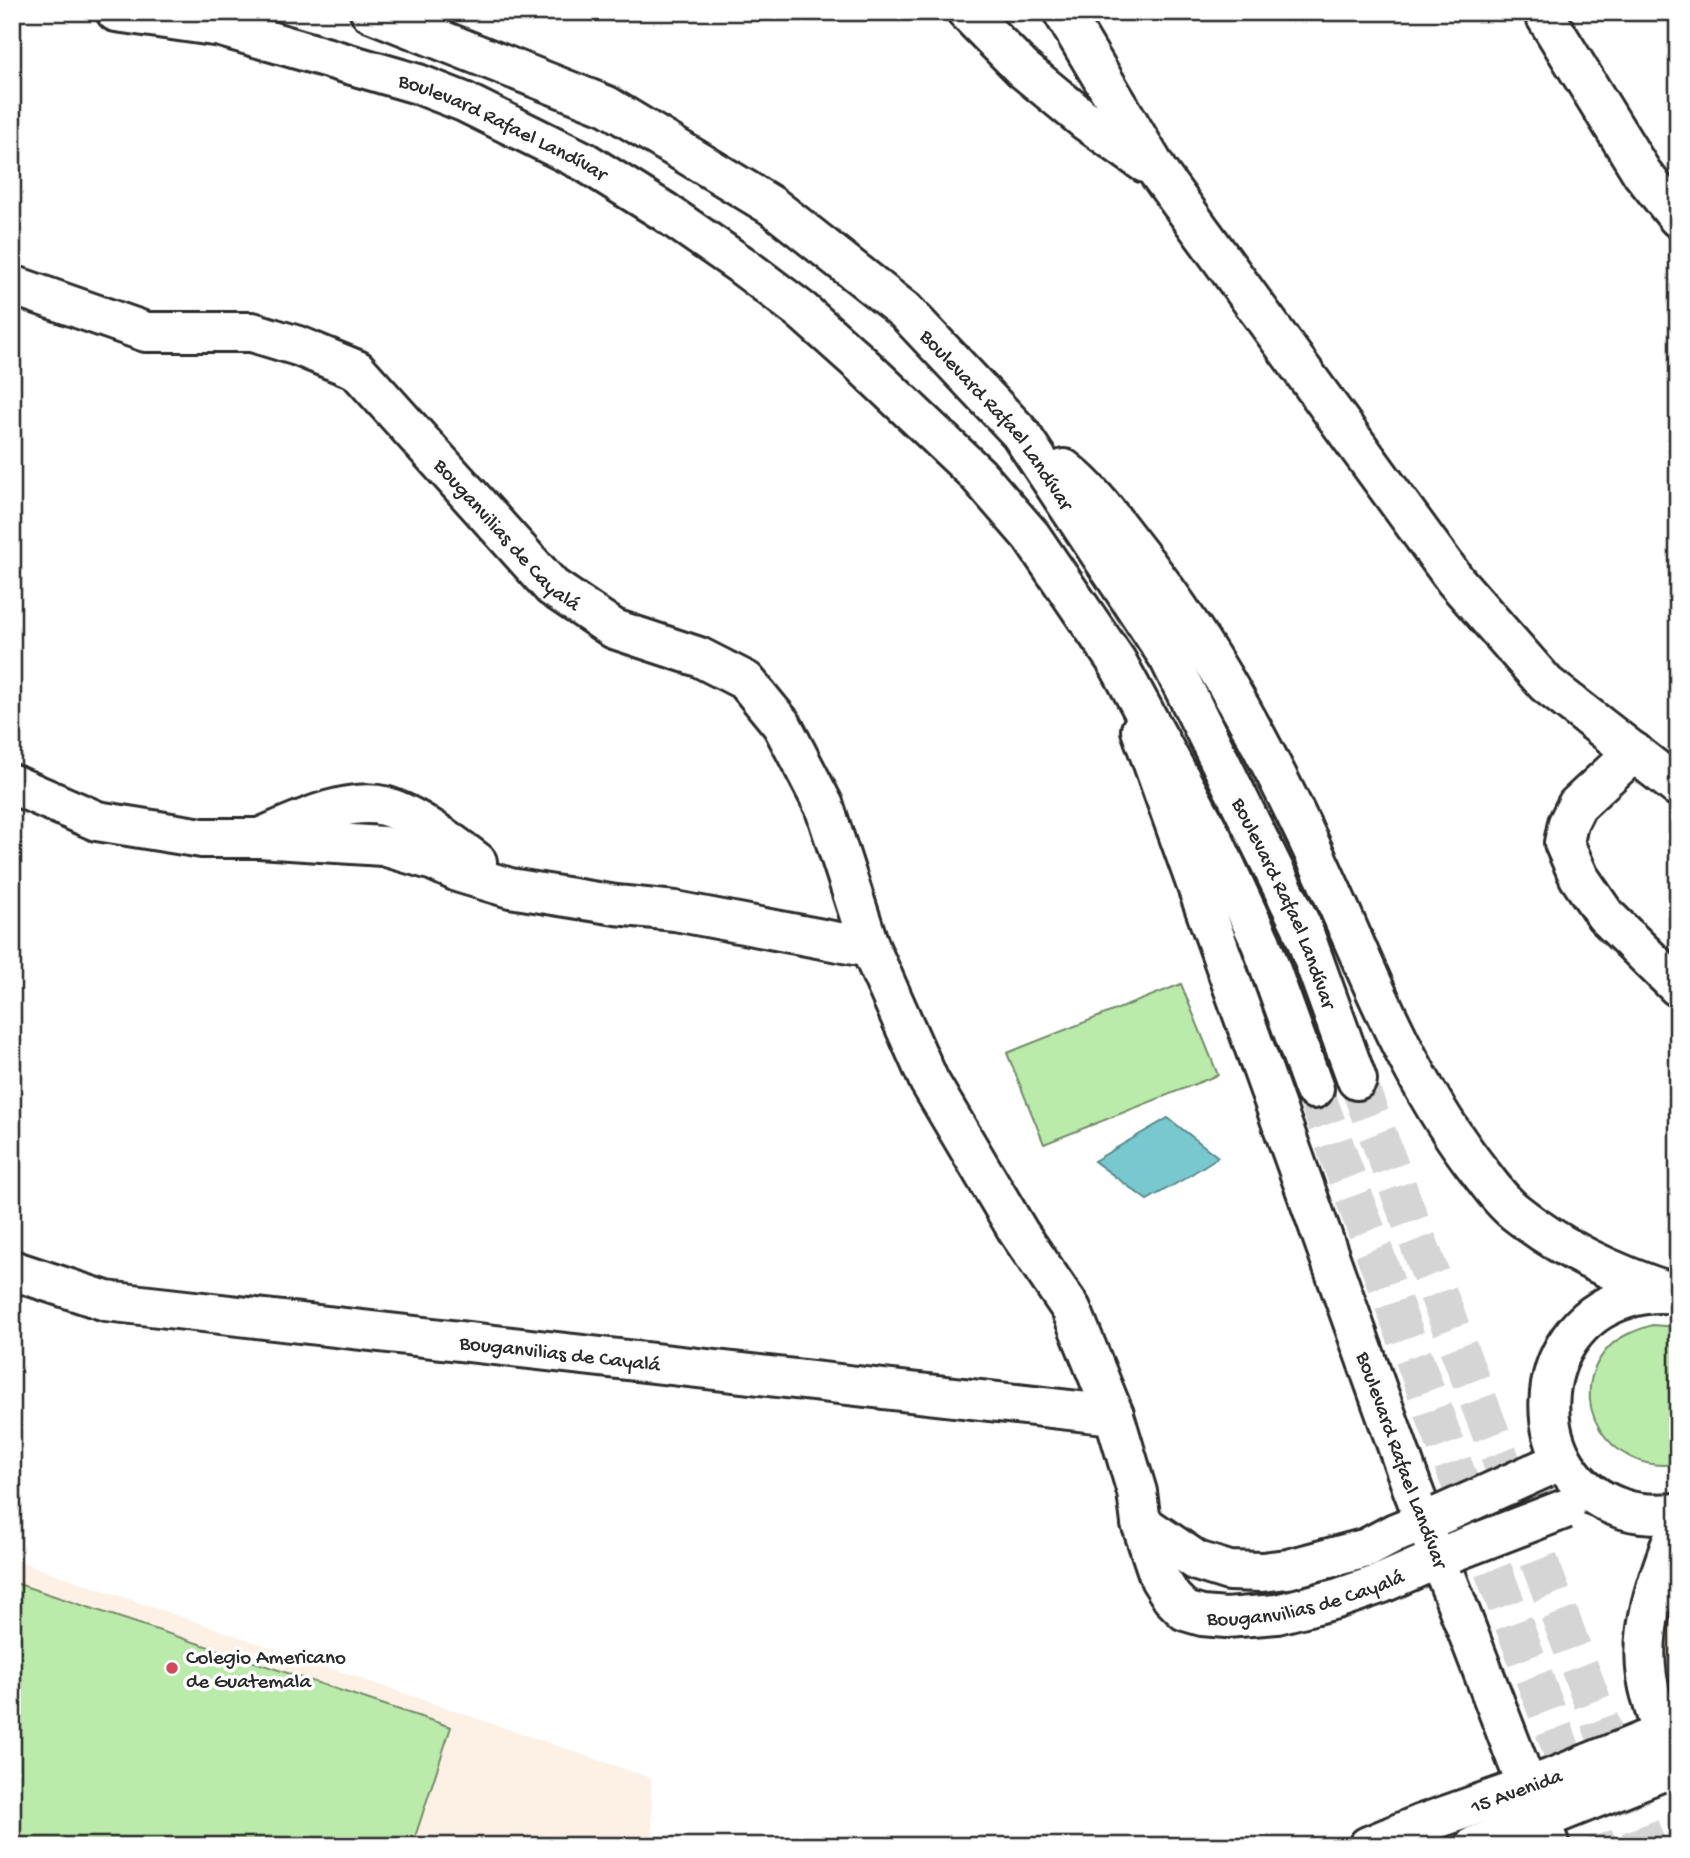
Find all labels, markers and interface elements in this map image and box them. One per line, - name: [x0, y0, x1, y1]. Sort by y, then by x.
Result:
- street label: Boulevard Rafael Landívar: [394, 70, 612, 189]
- street label: Boulevard Rafael Landívar: [912, 325, 1078, 518]
- street label: Bouganvilias de Cayalá: [426, 454, 585, 619]
- street label: Boulevard Rafael Landívar: [1224, 794, 1340, 1014]
- street label: Bouganvilias de Cayalá: [457, 1332, 663, 1380]
- street label: Boulevard Rafael Landívar: [1348, 1348, 1451, 1574]
- street label: Bouganvilias de Cayalá: [1205, 1565, 1410, 1634]
- place label: Colegio Americano de Guatemala: [186, 1647, 346, 1696]
- marker: Colegio Americano de Guatemala: [164, 1660, 180, 1676]
- street label: 15 Avenida: [1467, 1765, 1568, 1822]

